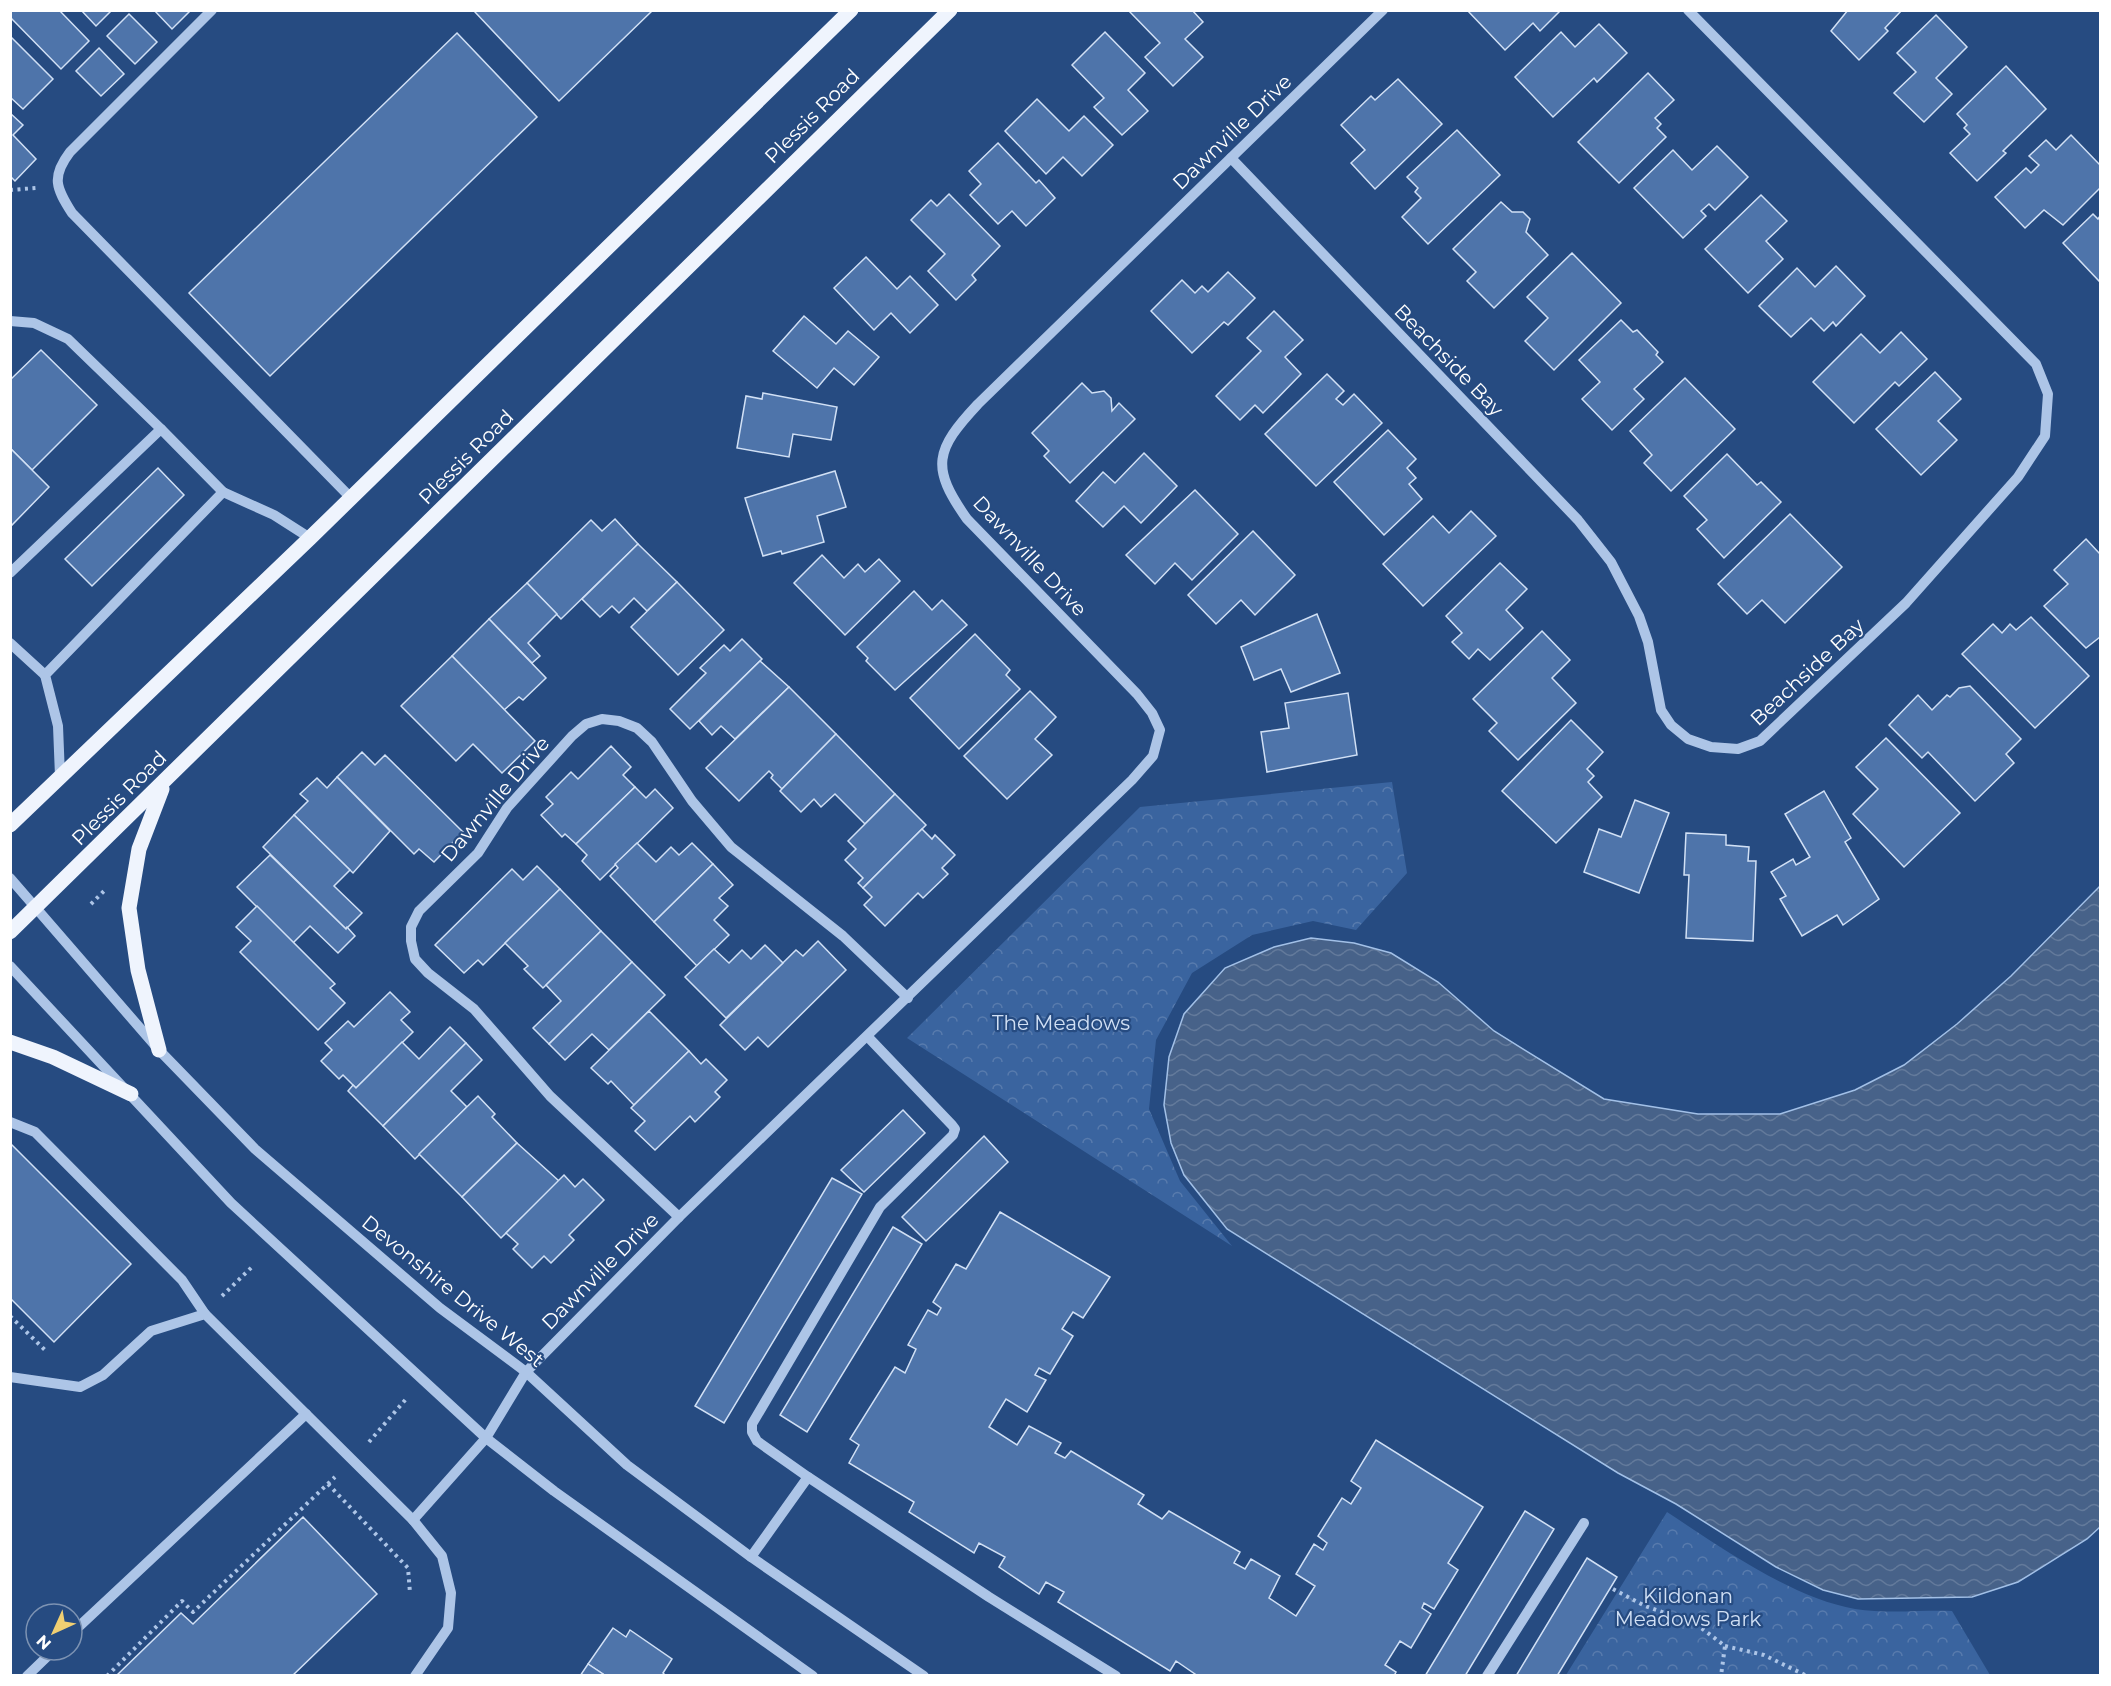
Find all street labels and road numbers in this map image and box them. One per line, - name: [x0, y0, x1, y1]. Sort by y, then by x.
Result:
- street label: Plessis Road: [760, 64, 864, 168]
- street label: Dawnville Drive: [1168, 69, 1296, 195]
- street label: Beachside Bay: [1389, 299, 1509, 421]
- street label: Plessis Road: [414, 405, 518, 509]
- street label: Dawnville Drive: [968, 491, 1092, 621]
- street label: Beachside Bay: [1745, 613, 1869, 731]
- street label: Dawnville Drive: [436, 732, 554, 866]
- street label: Plessis Road: [67, 746, 171, 850]
- street label: Dawnville Drive: [536, 1207, 664, 1335]
- street label: Devonshire Drive West: [357, 1210, 549, 1372]

